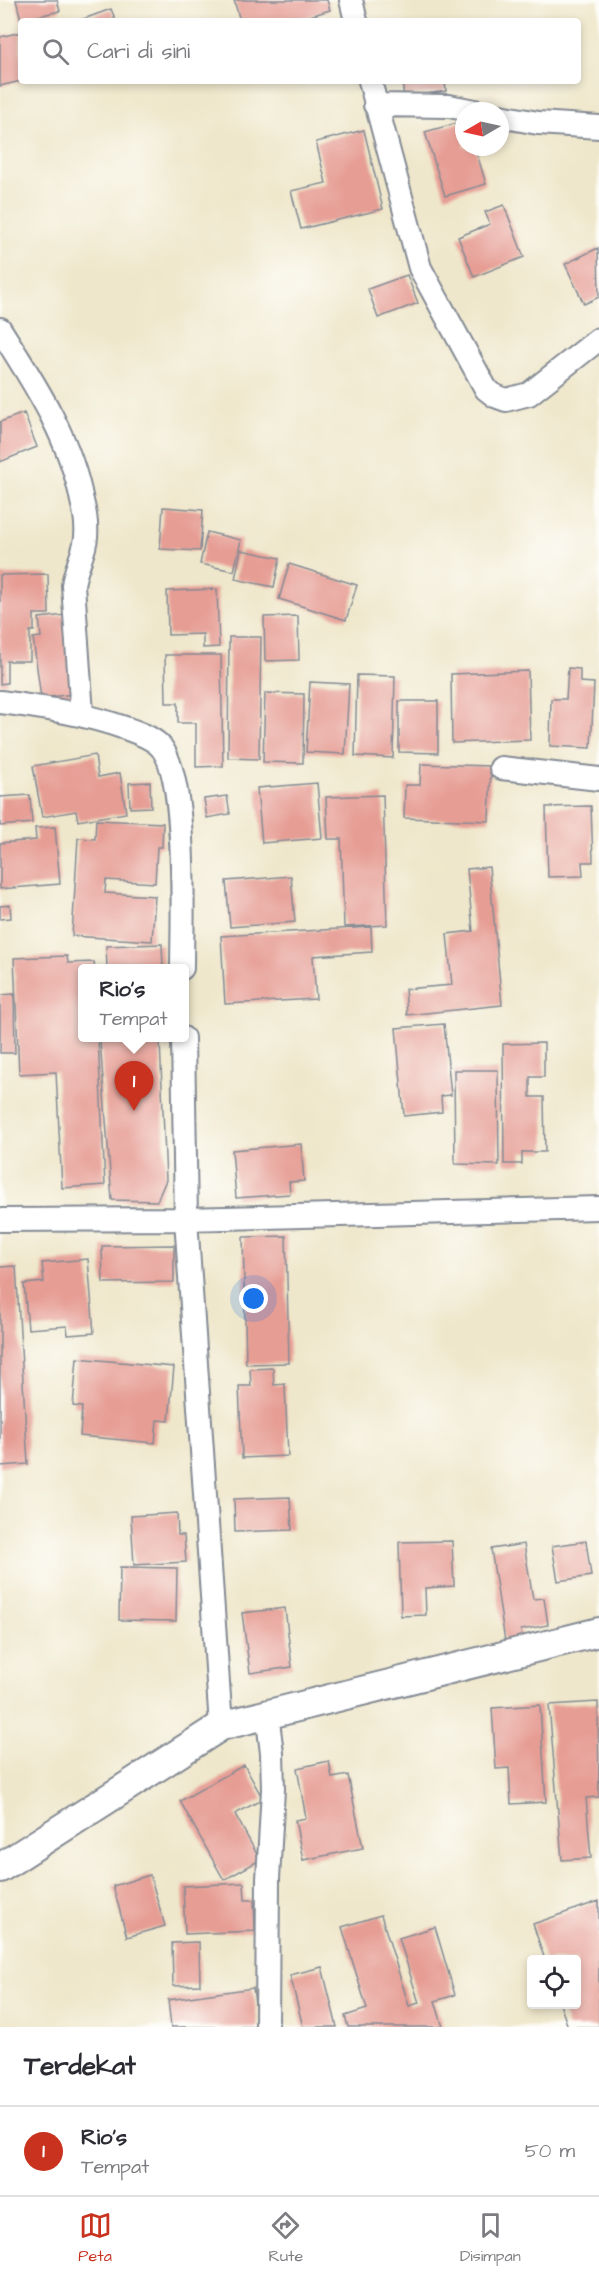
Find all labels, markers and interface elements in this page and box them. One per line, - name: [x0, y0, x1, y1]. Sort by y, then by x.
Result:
- search box: [18, 18, 581, 84]
- icon: search: [39, 35, 72, 68]
- text: Cari di sini: [87, 36, 190, 67]
- north arrow: [455, 102, 509, 156]
- popup: [78, 964, 189, 1042]
- text: Rio's: [99, 974, 145, 1005]
- text: Tempat: [99, 1005, 168, 1033]
- pin: 1: [114, 1062, 154, 1111]
- your location: [239, 1284, 268, 1313]
- map controls: [527, 1955, 581, 2009]
- button: locate: [527, 1955, 581, 2009]
- text: Terdekat: [24, 2048, 136, 2084]
- text: Rio's: [81, 2122, 127, 2153]
- text: 1: [42, 2137, 45, 2165]
- text: 50 m: [525, 2137, 575, 2165]
- text: Tempat: [81, 2153, 149, 2181]
- tab: Peta: [78, 2209, 112, 2267]
- tab: Rute: [269, 2209, 303, 2267]
- tab: Disimpan: [460, 2209, 521, 2267]

